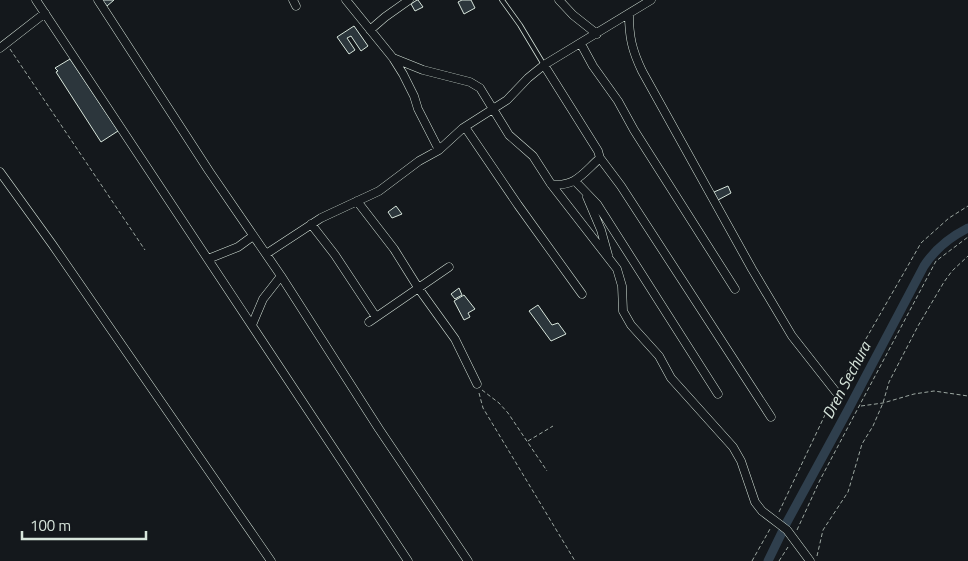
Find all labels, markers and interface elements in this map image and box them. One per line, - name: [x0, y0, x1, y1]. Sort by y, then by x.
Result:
- water label: Dren Sechura: [816, 336, 877, 423]
- scale bar: [22, 508, 146, 540]
- text: 100 m: [30, 514, 71, 537]

